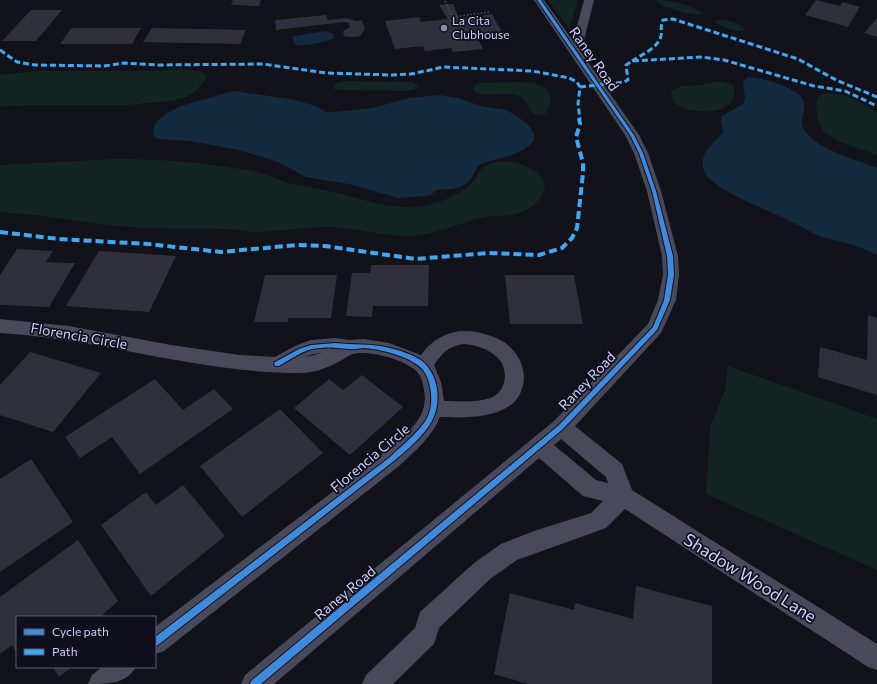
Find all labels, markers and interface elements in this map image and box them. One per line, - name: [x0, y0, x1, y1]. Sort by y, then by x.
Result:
- place label: La Cita Clubhouse: [452, 13, 510, 41]
- marker: La Cita Clubhouse: [439, 23, 449, 33]
- street label: Raney Road: [566, 23, 623, 94]
- street label: Florencia Circle: [30, 319, 129, 352]
- street label: Raney Road: [555, 348, 619, 413]
- street label: Florencia Circle: [327, 420, 413, 496]
- street label: Shadow Wood Lane: [680, 528, 820, 627]
- street label: Raney Road: [311, 562, 379, 623]
- legend: [16, 616, 156, 668]
- text: Cycle path: [52, 624, 109, 638]
- text: Path: [52, 644, 78, 658]

